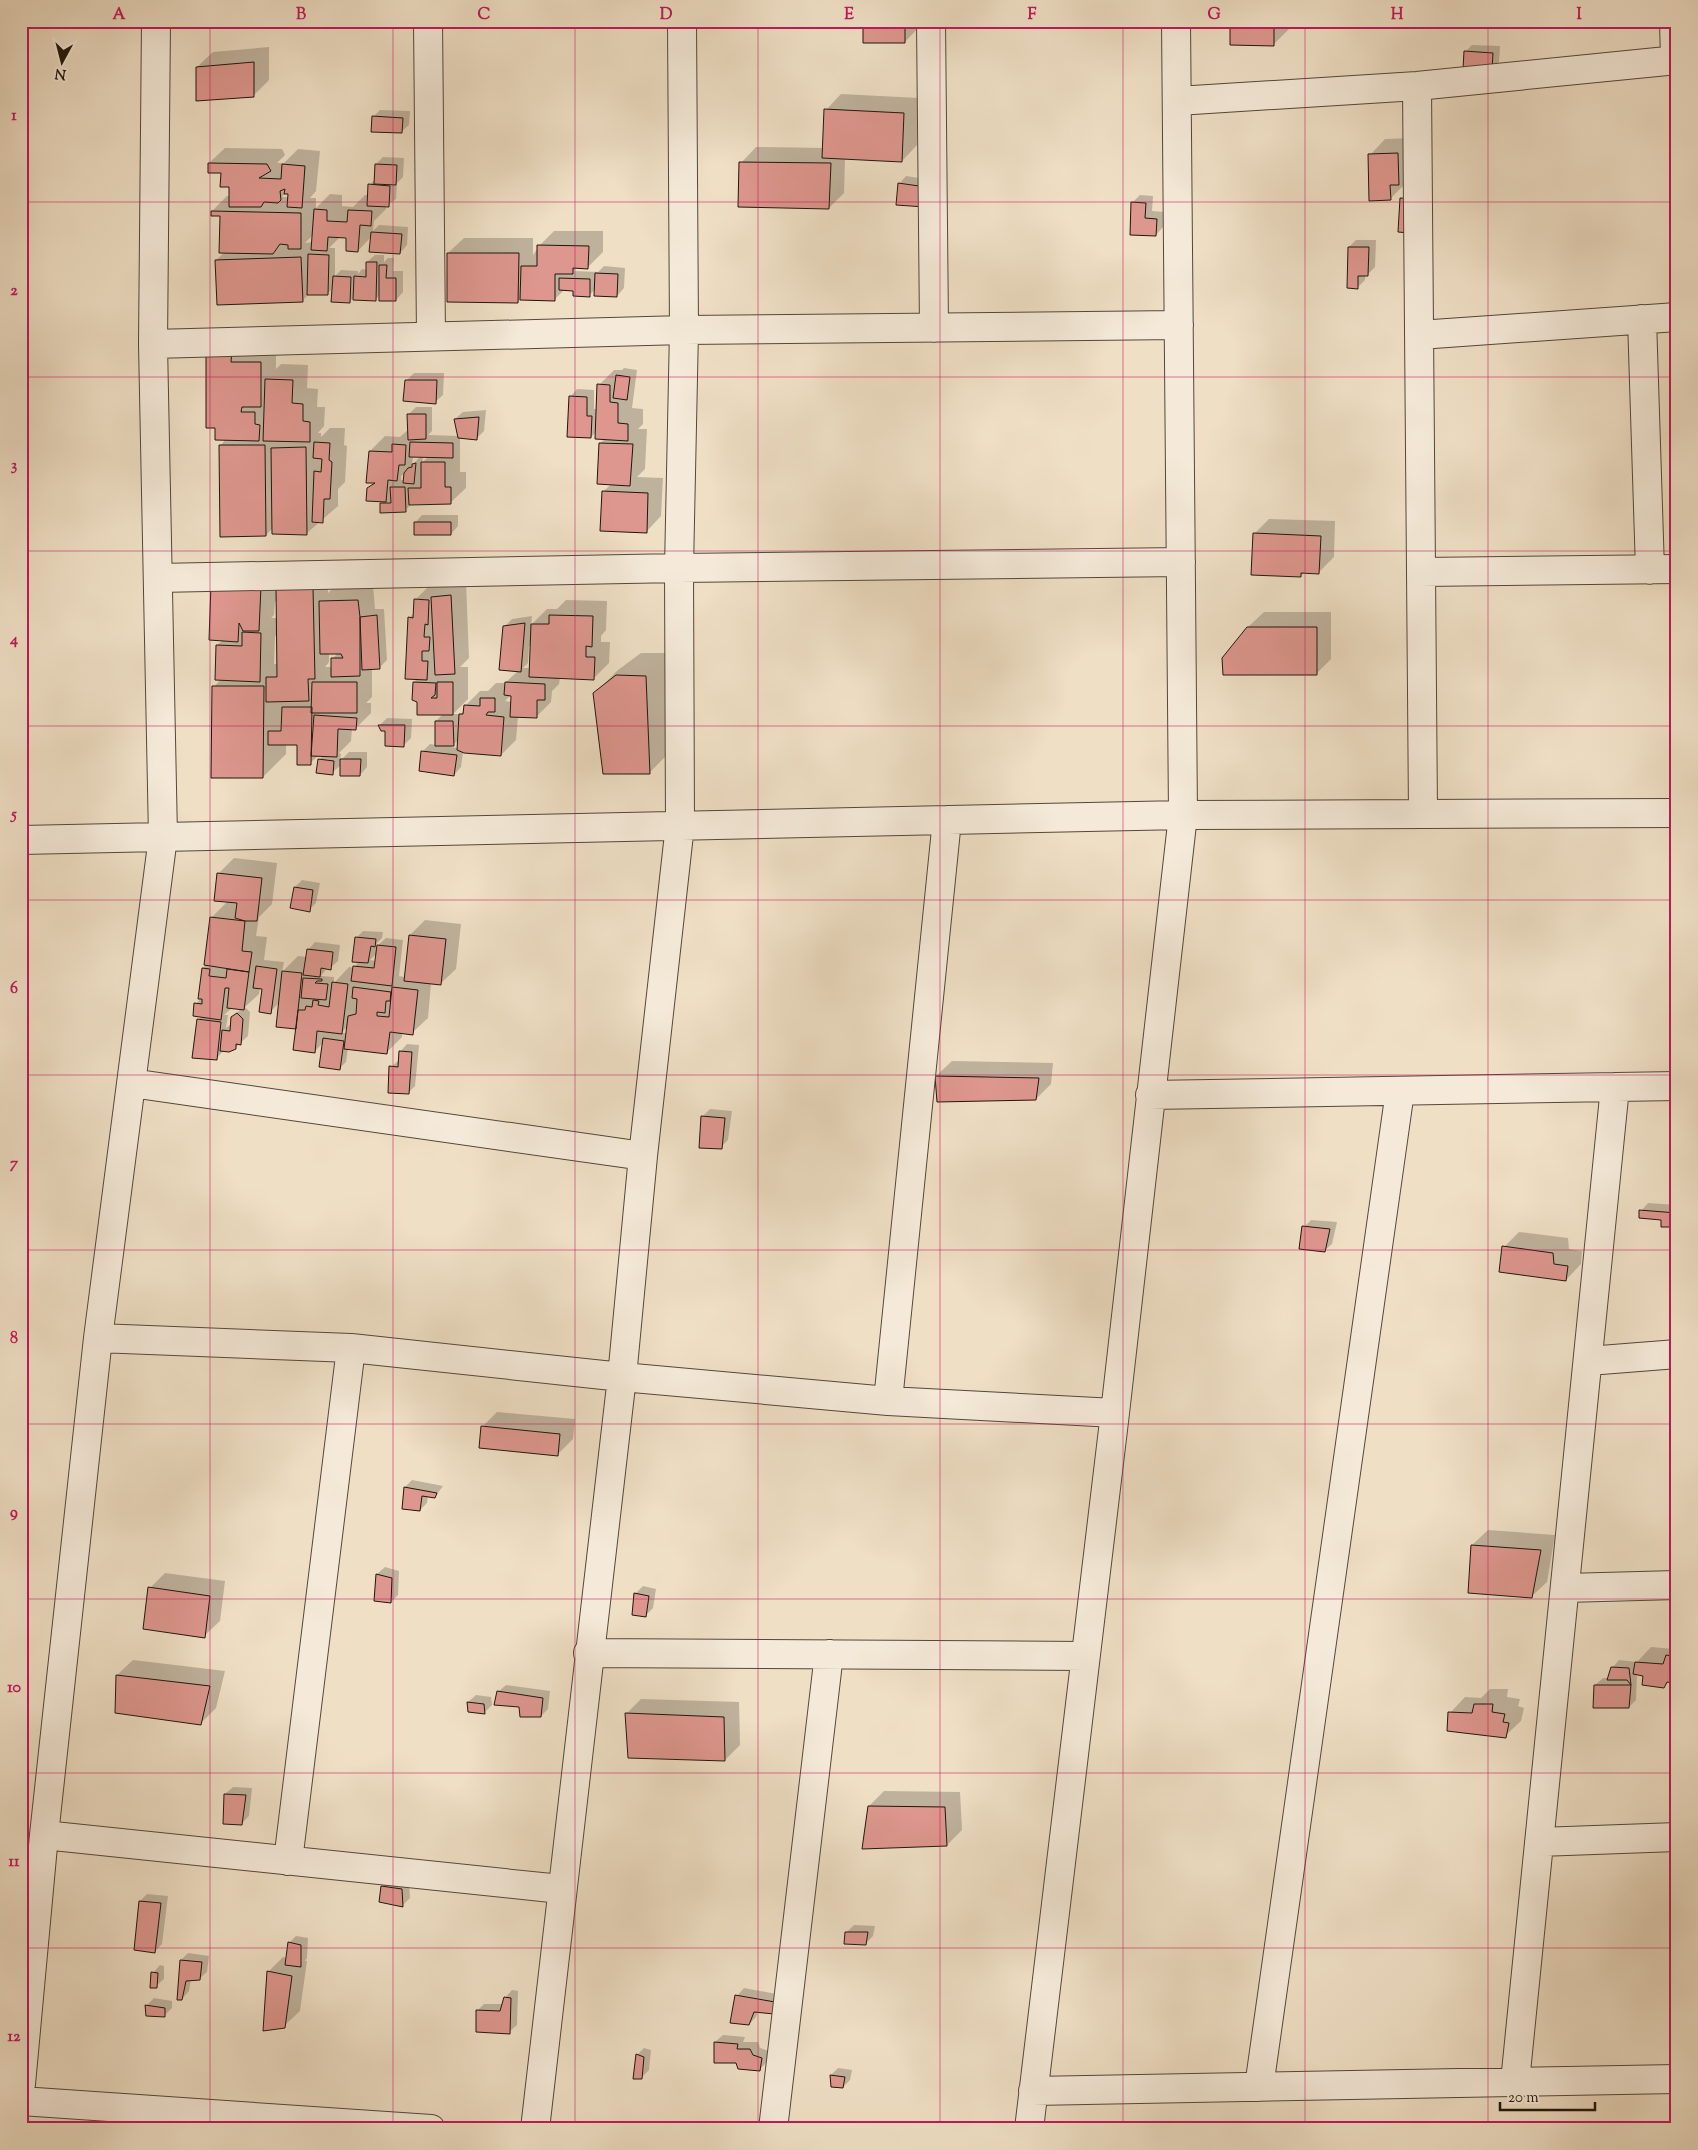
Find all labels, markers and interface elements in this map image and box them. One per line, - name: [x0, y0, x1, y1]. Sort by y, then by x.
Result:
- text: A: [113, 4, 126, 27]
- text: B: [296, 4, 306, 27]
- text: C: [478, 4, 491, 27]
- text: D: [660, 4, 673, 27]
- text: E: [844, 4, 854, 27]
- text: F: [1028, 4, 1037, 27]
- text: G: [1207, 4, 1221, 27]
- text: H: [1391, 4, 1404, 27]
- text: I: [1576, 4, 1582, 27]
- north arrow: [38, 38, 88, 88]
- text: N: [54, 62, 67, 84]
- text: 1: [11, 105, 17, 128]
- text: 2: [10, 280, 18, 303]
- text: 3: [11, 455, 18, 478]
- text: 4: [9, 629, 18, 652]
- text: 5: [9, 804, 17, 827]
- text: 6: [10, 978, 18, 1001]
- text: 7: [10, 1153, 19, 1176]
- text: 8: [10, 1328, 18, 1351]
- text: 9: [10, 1502, 18, 1525]
- text: 10: [7, 1677, 21, 1700]
- text: 11: [9, 1851, 20, 1874]
- text: 12: [8, 2026, 21, 2049]
- scale bar: [1500, 2080, 1596, 2112]
- text: 20 m: [1508, 2088, 1539, 2109]

